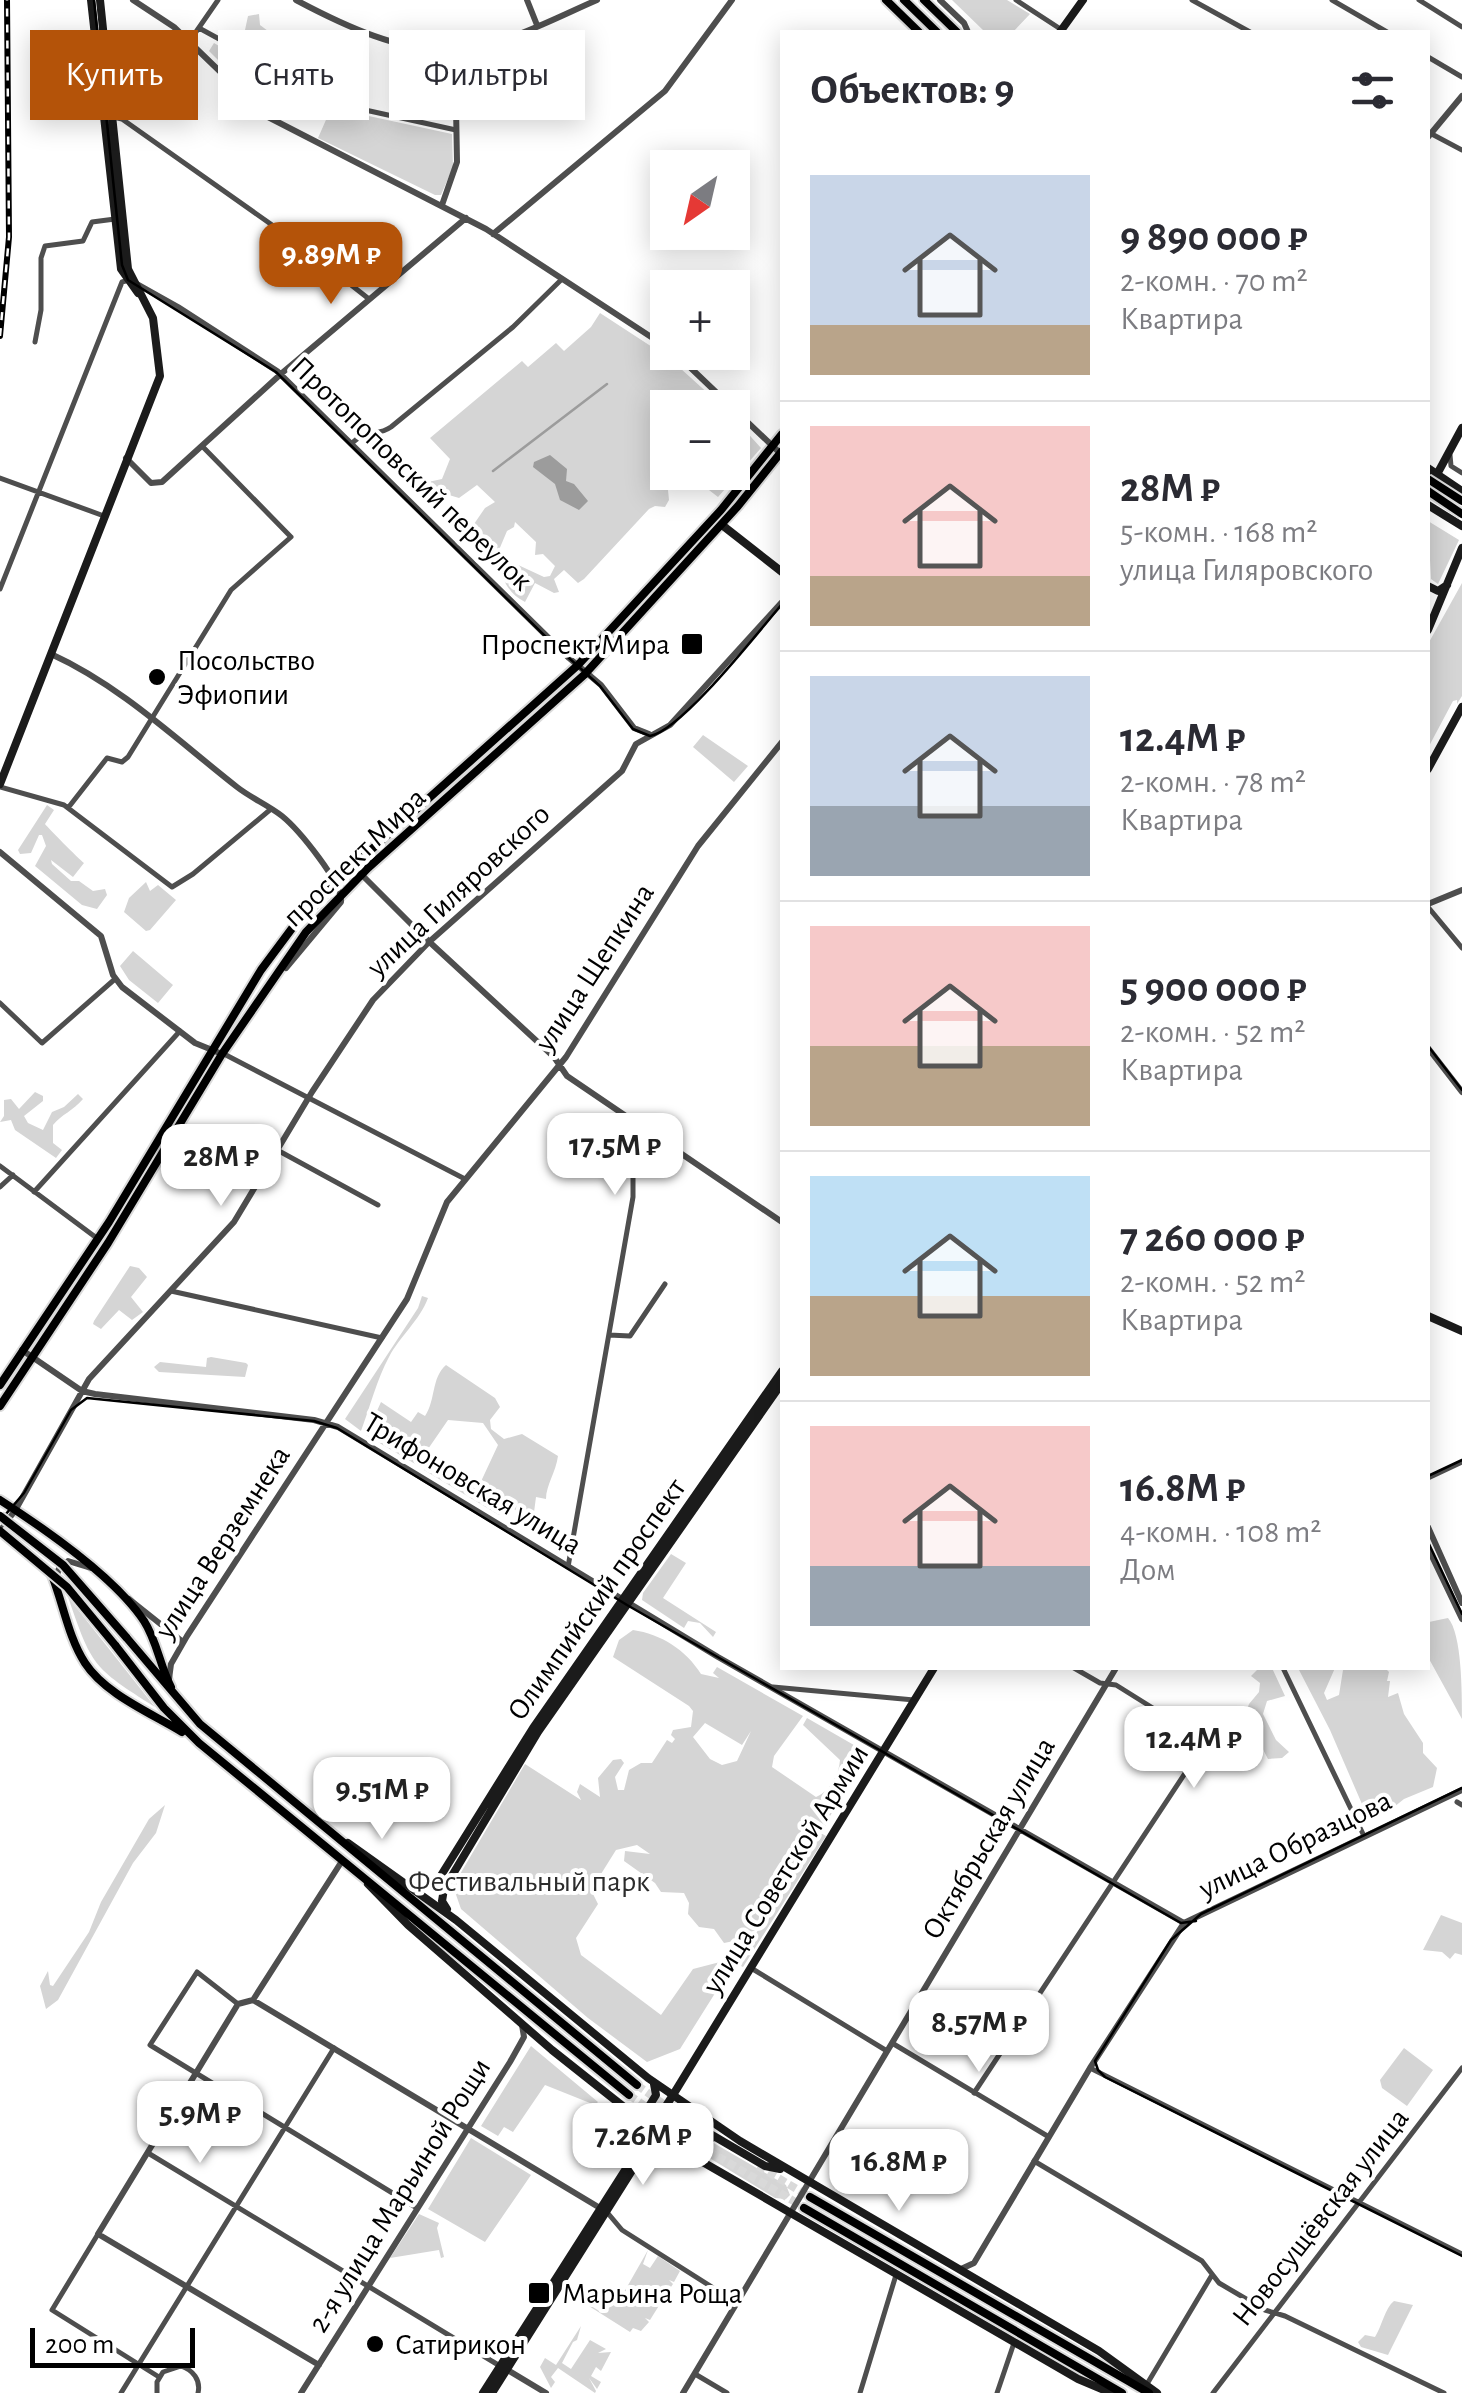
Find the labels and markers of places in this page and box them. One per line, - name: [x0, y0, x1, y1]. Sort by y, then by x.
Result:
- pin: 9.89M ₽: [239, 222, 423, 307]
- place label: Проспект Мира: [480, 630, 670, 660]
- marker: Проспект Мира: [679, 631, 705, 657]
- place label: Посольство Эфиопии: [177, 646, 315, 710]
- marker: Посольство Эфиопии: [146, 666, 168, 688]
- pin: 17.5M ₽: [523, 1113, 707, 1198]
- pin: 28M ₽: [151, 1124, 291, 1209]
- pin: 12.4M ₽: [1102, 1706, 1286, 1791]
- pin: 9.51M ₽: [290, 1757, 474, 1842]
- pin: 8.57M ₽: [887, 1990, 1071, 2075]
- pin: 5.9M ₽: [119, 2081, 281, 2166]
- pin: 7.26M ₽: [551, 2103, 735, 2188]
- pin: 16.8M ₽: [807, 2129, 991, 2214]
- place label: Марьина Роща: [562, 2279, 743, 2309]
- marker: Марьина Роща: [526, 2280, 552, 2306]
- place label: Сатирикон: [395, 2330, 526, 2360]
- marker: Сатирикон: [364, 2333, 386, 2355]

